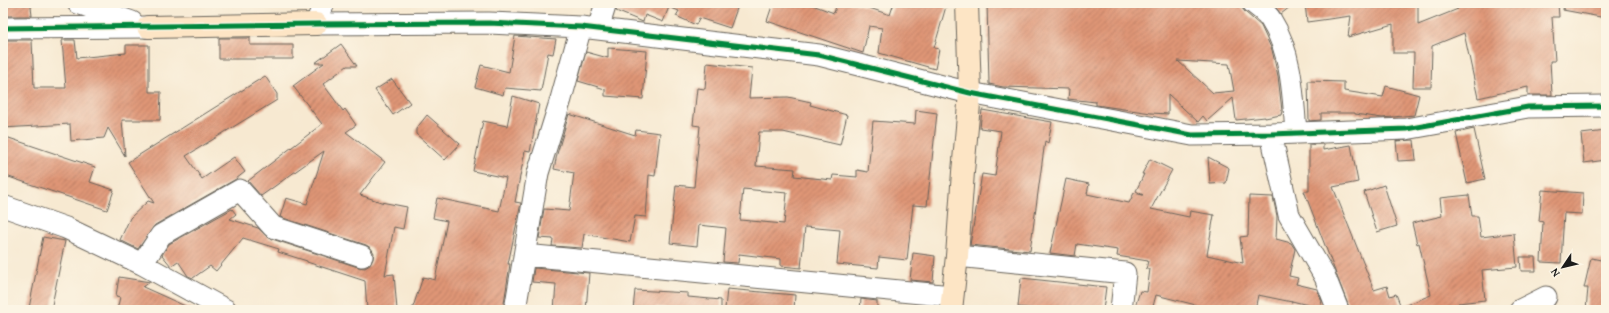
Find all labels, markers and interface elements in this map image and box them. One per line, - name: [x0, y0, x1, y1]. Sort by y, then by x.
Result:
- north arrow: [1543, 247, 1583, 287]
- text: N: [1546, 265, 1563, 280]

